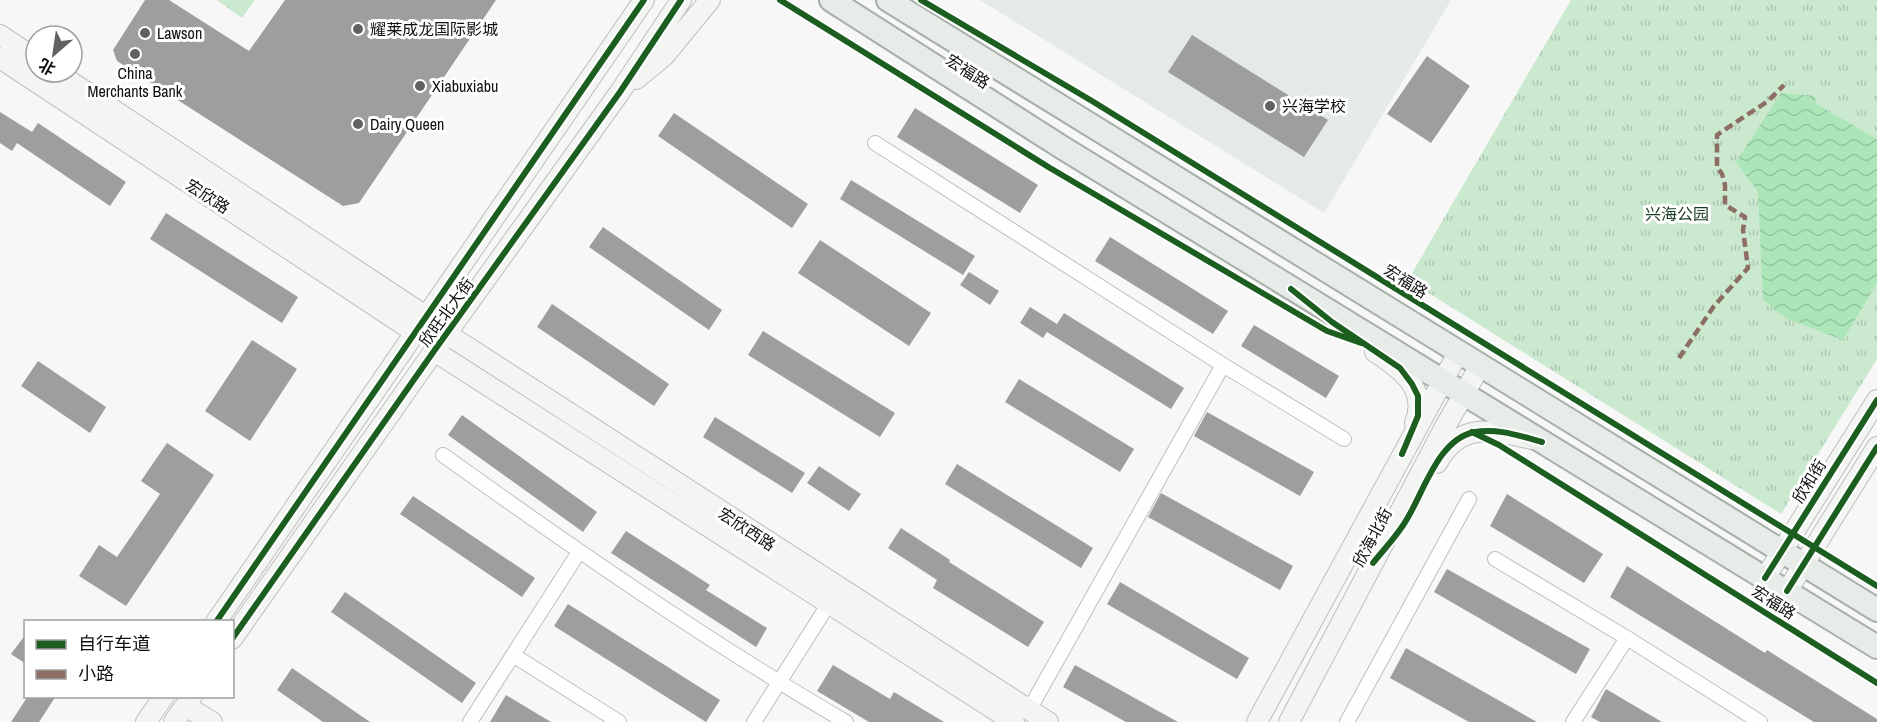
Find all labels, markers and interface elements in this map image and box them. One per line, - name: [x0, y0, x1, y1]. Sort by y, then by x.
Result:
- place label: 耀莱成龙国际影城: [370, 18, 498, 40]
- place label: Lawson: [157, 22, 202, 44]
- marker: 耀莱成龙国际影城: [351, 22, 365, 36]
- north arrow: [24, 24, 84, 84]
- marker: Lawson: [138, 26, 152, 40]
- marker: China Merchants Bank: [128, 47, 142, 61]
- street label: 宏福路: [942, 49, 994, 93]
- text: 北: [34, 54, 59, 81]
- place label: China Merchants Bank: [88, 62, 183, 102]
- place label: Xiabuxiabu: [432, 75, 498, 97]
- marker: Xiabuxiabu: [413, 79, 427, 93]
- place label: 兴海学校: [1282, 95, 1346, 117]
- marker: 兴海学校: [1263, 99, 1277, 113]
- place label: Dairy Queen: [370, 113, 444, 135]
- marker: Dairy Queen: [351, 117, 365, 131]
- street label: 宏欣路: [182, 174, 234, 218]
- park label: 兴海公园: [1645, 203, 1709, 225]
- street label: 宏福路: [1380, 259, 1432, 303]
- street label: 欣旺北大街: [414, 273, 478, 351]
- street label: 欣和街: [1787, 455, 1831, 507]
- street label: 宏欣西路: [714, 502, 780, 556]
- street label: 欣海北街: [1347, 504, 1397, 570]
- street label: 宏福路: [1748, 580, 1800, 624]
- legend: [24, 620, 234, 698]
- text: 自行车道: [78, 631, 150, 656]
- text: 小路: [78, 661, 114, 686]

